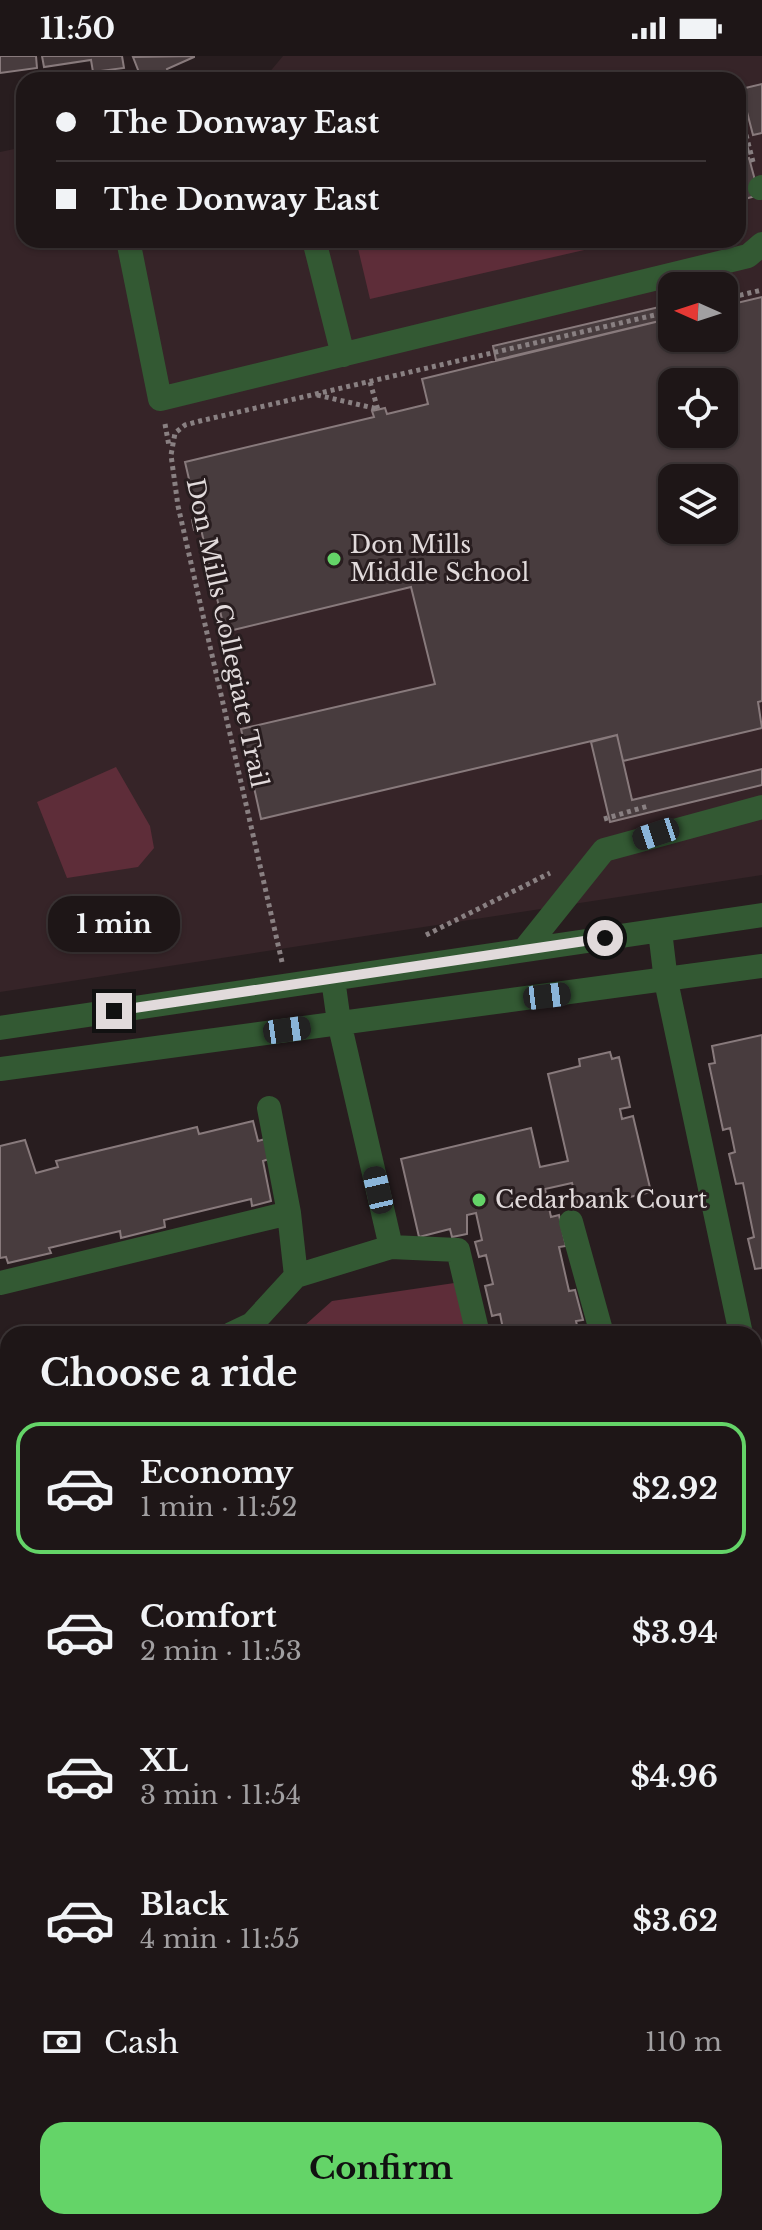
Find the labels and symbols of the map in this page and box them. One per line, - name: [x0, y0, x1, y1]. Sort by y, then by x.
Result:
- north arrow: [658, 272, 738, 352]
- street label: Don Mills Collegiate Trail: [181, 476, 275, 790]
- place label: Don Mills Middle School: [350, 530, 529, 587]
- marker: Don Mills Middle School: [325, 550, 343, 568]
- car: [629, 815, 683, 853]
- callout: 1 min: [48, 895, 180, 951]
- route start: [587, 920, 623, 956]
- car: [522, 981, 572, 1011]
- route end: [96, 993, 132, 1029]
- car: [262, 1015, 312, 1045]
- car: [361, 1164, 395, 1216]
- place label: Cedarbank Court: [495, 1185, 707, 1214]
- marker: Cedarbank Court: [470, 1191, 488, 1209]

